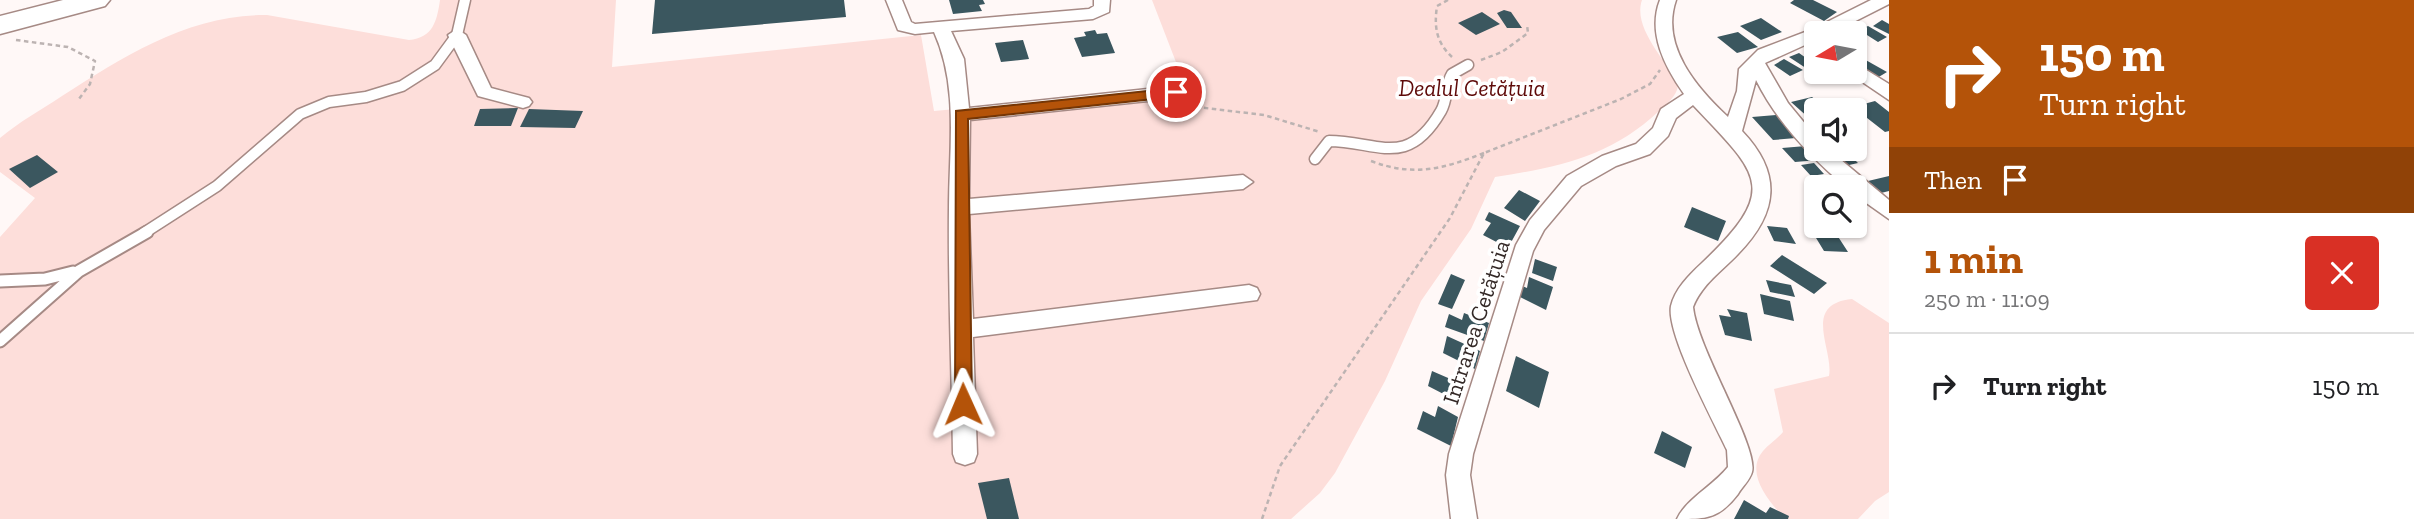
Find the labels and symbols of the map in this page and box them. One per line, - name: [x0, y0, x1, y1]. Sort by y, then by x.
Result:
- north arrow: [1804, 21, 1867, 84]
- pin: [1146, 62, 1206, 122]
- park label: Dealul Cetățuia: [1399, 74, 1545, 102]
- street label: Intrarea Cetățuia: [1436, 236, 1516, 408]
- position arrow: [926, 367, 1000, 441]

